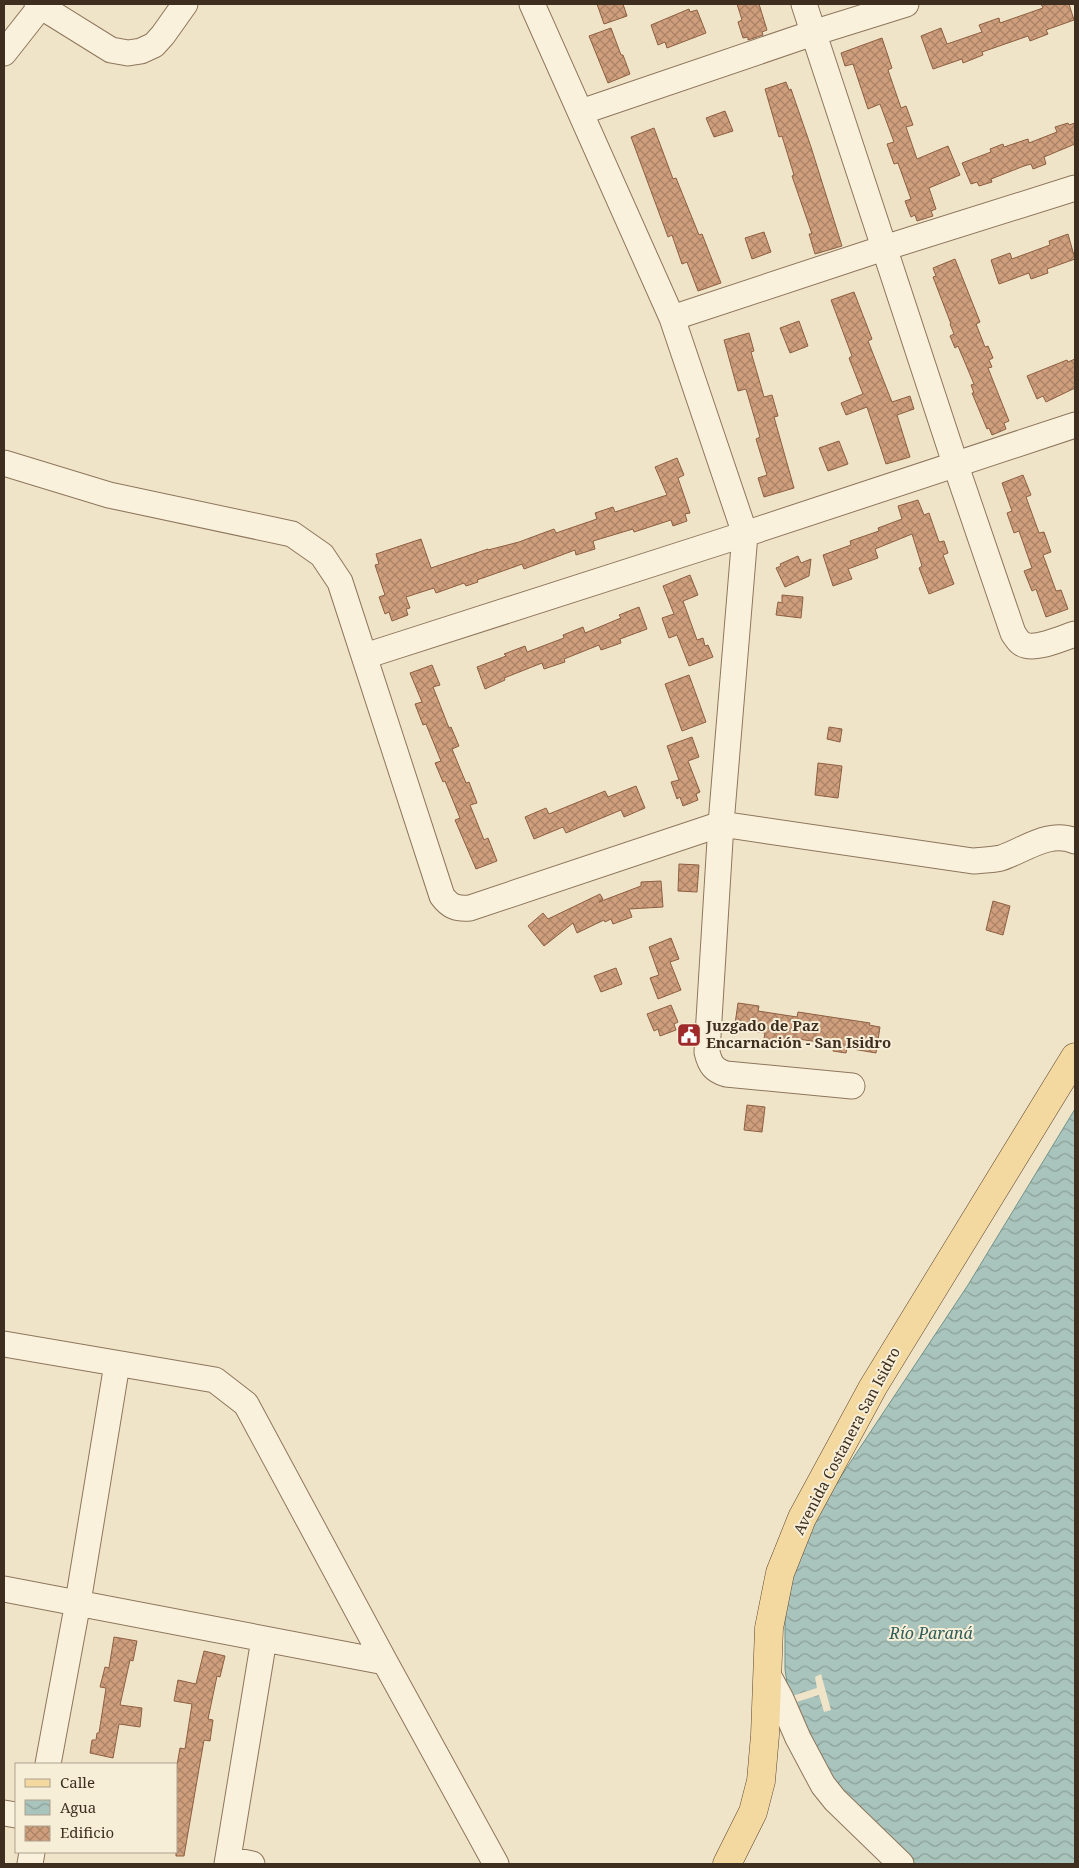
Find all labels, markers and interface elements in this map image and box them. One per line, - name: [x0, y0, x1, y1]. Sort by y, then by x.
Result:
- place label: Juzgado de Paz Encarnación - San Isidro: [705, 1015, 891, 1052]
- public building icon: Juzgado de Paz Encarnación - San Isidro: [676, 1022, 702, 1048]
- street label: Avenida Costanera San Isidro: [788, 1343, 904, 1538]
- water label: Río Paraná: [888, 1622, 973, 1644]
- legend: [15, 1763, 178, 1853]
- text: Calle: [60, 1772, 95, 1792]
- text: Agua: [60, 1797, 96, 1817]
- text: Edificio: [60, 1822, 114, 1842]

